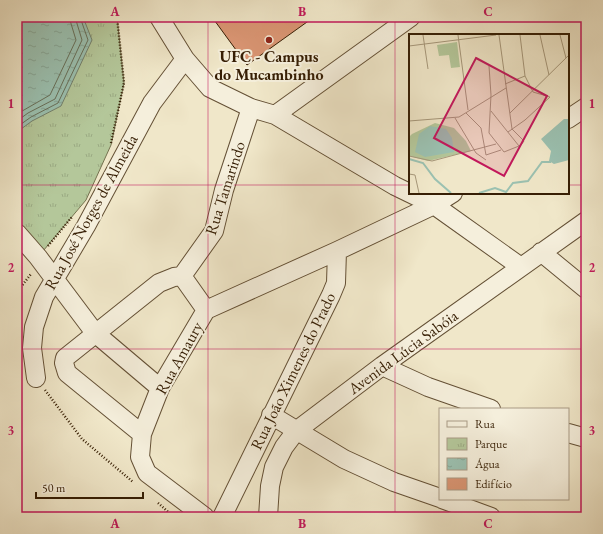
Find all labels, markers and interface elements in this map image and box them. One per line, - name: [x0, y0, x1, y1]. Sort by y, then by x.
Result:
- text: A: [109, 3, 120, 20]
- text: B: [298, 3, 306, 20]
- text: C: [483, 3, 493, 20]
- inset map: [409, 34, 569, 194]
- marker: UFC - Campus do Mucambinho: [264, 35, 274, 45]
- place label: UFC - Campus do Mucambinho: [214, 46, 324, 85]
- text: 1: [8, 95, 15, 112]
- text: 1: [589, 95, 596, 112]
- street label: Rua José Norges de Almeida: [40, 130, 143, 293]
- street label: Rua Tamarindo: [200, 138, 250, 238]
- text: 2: [8, 259, 15, 276]
- text: 2: [589, 259, 596, 276]
- street label: Rua João Ximenes do Prado: [246, 289, 340, 453]
- street label: Avenida Lúcia Sabóia: [343, 305, 463, 400]
- street label: Rua Amaury: [150, 317, 208, 398]
- legend: [439, 408, 569, 500]
- text: Rua: [475, 416, 495, 432]
- text: 3: [8, 422, 15, 439]
- text: 3: [589, 422, 596, 439]
- text: Parque: [475, 436, 507, 452]
- text: Água: [474, 456, 500, 472]
- scale bar: [36, 474, 143, 500]
- text: Edifício: [475, 476, 512, 492]
- text: 50 m: [42, 480, 66, 496]
- text: A: [109, 515, 120, 532]
- text: B: [298, 515, 306, 532]
- text: C: [483, 515, 493, 532]

